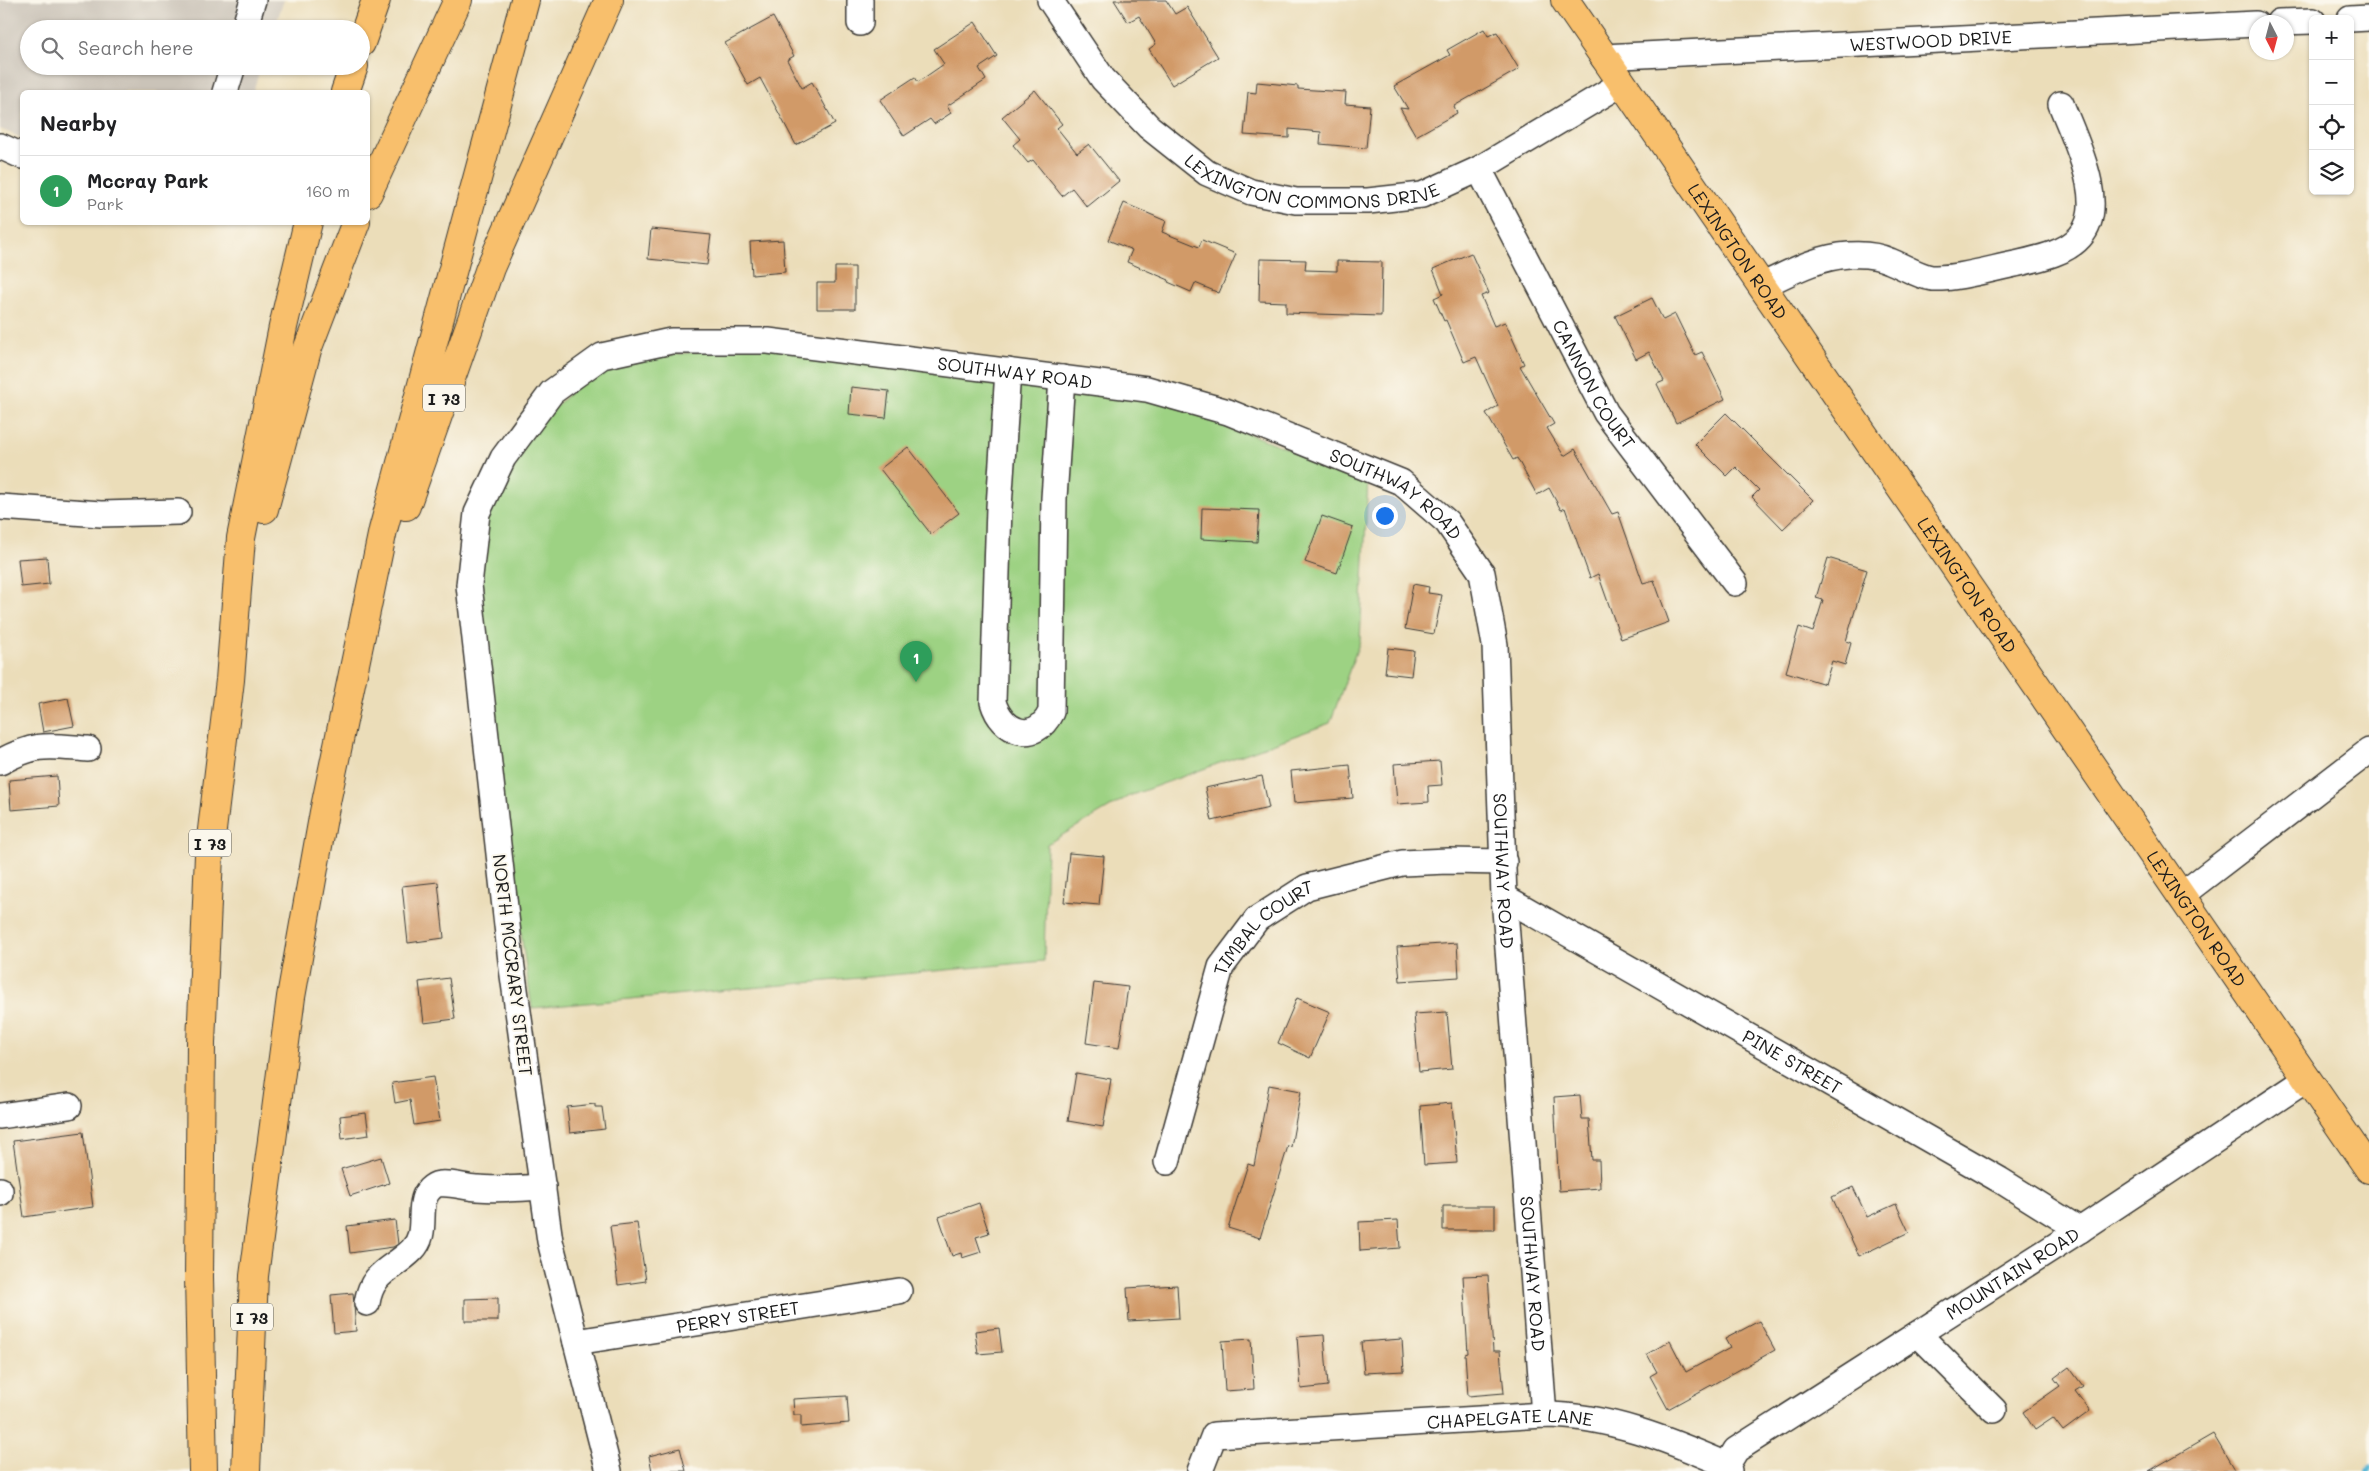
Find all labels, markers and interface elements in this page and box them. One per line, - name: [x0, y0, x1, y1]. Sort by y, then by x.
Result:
- north arrow: [2249, 15, 2294, 60]
- map controls: [2309, 15, 2354, 195]
- button: +: [2309, 15, 2354, 60]
- search box: [20, 20, 370, 75]
- street label: WESTWOOD DRIVE: [1849, 24, 2012, 57]
- icon: search: [38, 34, 66, 62]
- text: Search here: [78, 35, 194, 60]
- button: −: [2309, 60, 2354, 105]
- button: locate: [2309, 105, 2354, 150]
- text: Nearby: [40, 109, 117, 136]
- street label: LEXINGTON COMMONS DRIVE: [1180, 148, 1443, 214]
- button: layers: [2309, 150, 2354, 195]
- text: Mccray Park: [87, 168, 209, 193]
- street label: LEXINGTON ROAD: [1683, 178, 1793, 324]
- text: 1: [52, 180, 60, 201]
- text: 160 m: [305, 180, 350, 201]
- text: Park: [87, 193, 123, 214]
- street label: CANNON COURT: [1547, 315, 1641, 454]
- street label: SOUTHWAY ROAD: [936, 351, 1094, 394]
- road number: I 73: [423, 384, 465, 412]
- street label: SOUTHWAY ROAD: [1326, 442, 1468, 544]
- your location: [1372, 503, 1398, 529]
- street label: LEXINGTON ROAD: [1912, 512, 2023, 658]
- pin: 1: [900, 641, 932, 682]
- street label: SOUTHWAY ROAD: [1488, 793, 1520, 949]
- road number: I 73: [189, 830, 231, 856]
- street label: LEXINGTON ROAD: [2142, 846, 2252, 992]
- street label: NORTH MCCRARY STREET: [487, 853, 539, 1077]
- street label: TIMBAL COURT: [1207, 874, 1315, 977]
- street label: PINE STREET: [1738, 1024, 1846, 1099]
- street label: SOUTHWAY ROAD: [1515, 1195, 1551, 1352]
- street label: MOUNTAIN ROAD: [1941, 1222, 2084, 1325]
- street label: PERRY STREET: [675, 1295, 801, 1338]
- road number: I 73: [231, 1304, 273, 1330]
- street label: CHAPELGATE LANE: [1426, 1403, 1595, 1434]

